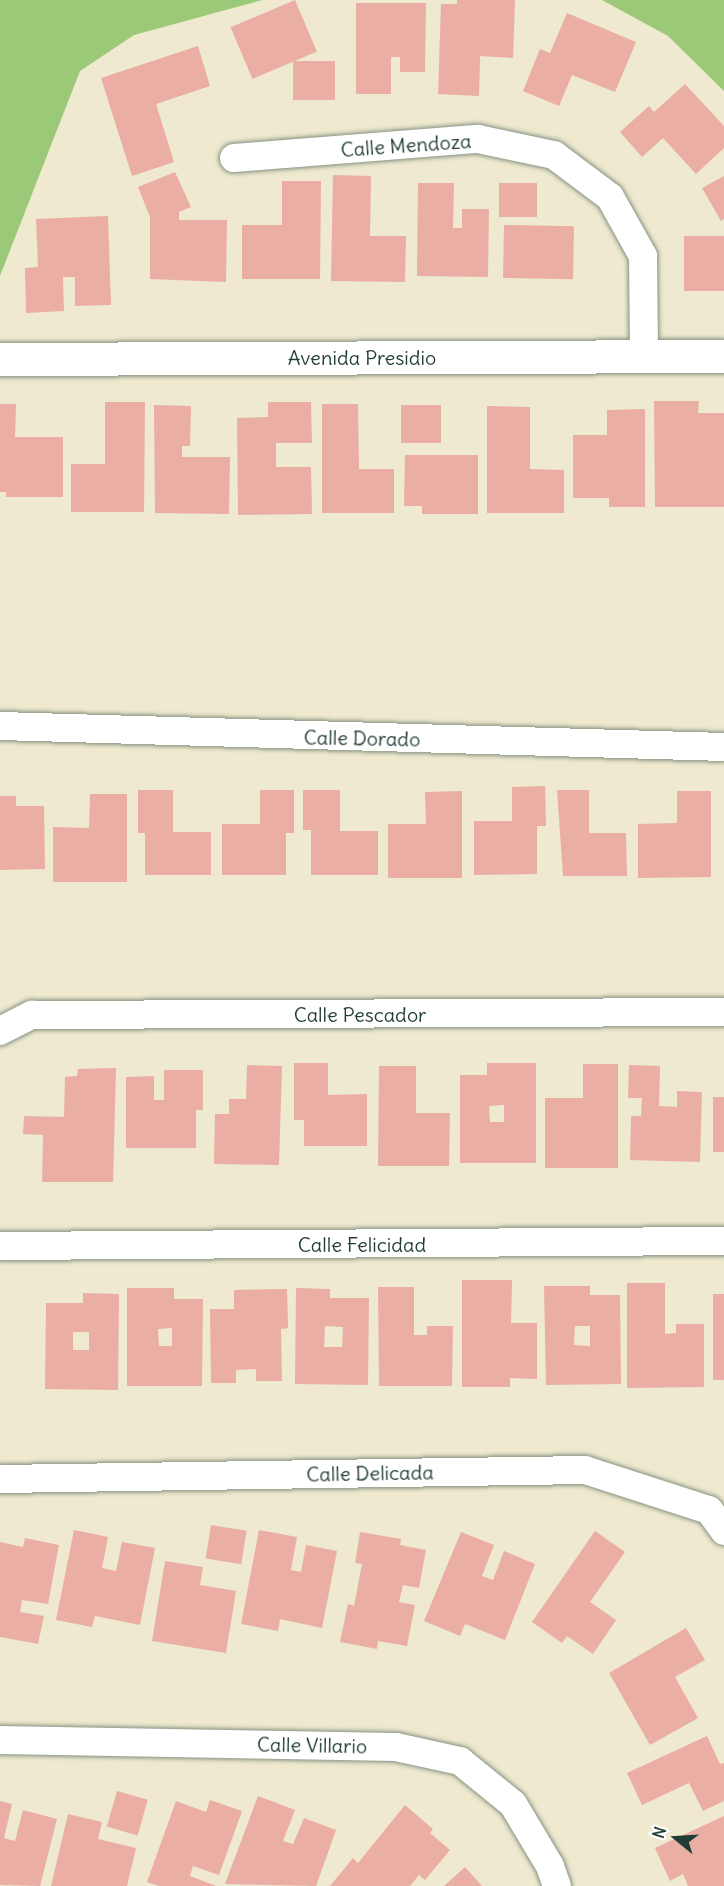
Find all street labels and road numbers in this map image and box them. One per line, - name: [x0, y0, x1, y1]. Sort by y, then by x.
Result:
- street label: Calle Mendoza: [340, 128, 472, 162]
- street label: Avenida Presidio: [288, 345, 436, 369]
- street label: Calle Dorado: [303, 725, 421, 751]
- street label: Calle Pescador: [294, 1002, 426, 1026]
- street label: Calle Felicidad: [298, 1232, 426, 1256]
- street label: Calle Delicada: [306, 1460, 434, 1486]
- street label: Calle Villario: [257, 1732, 367, 1758]

